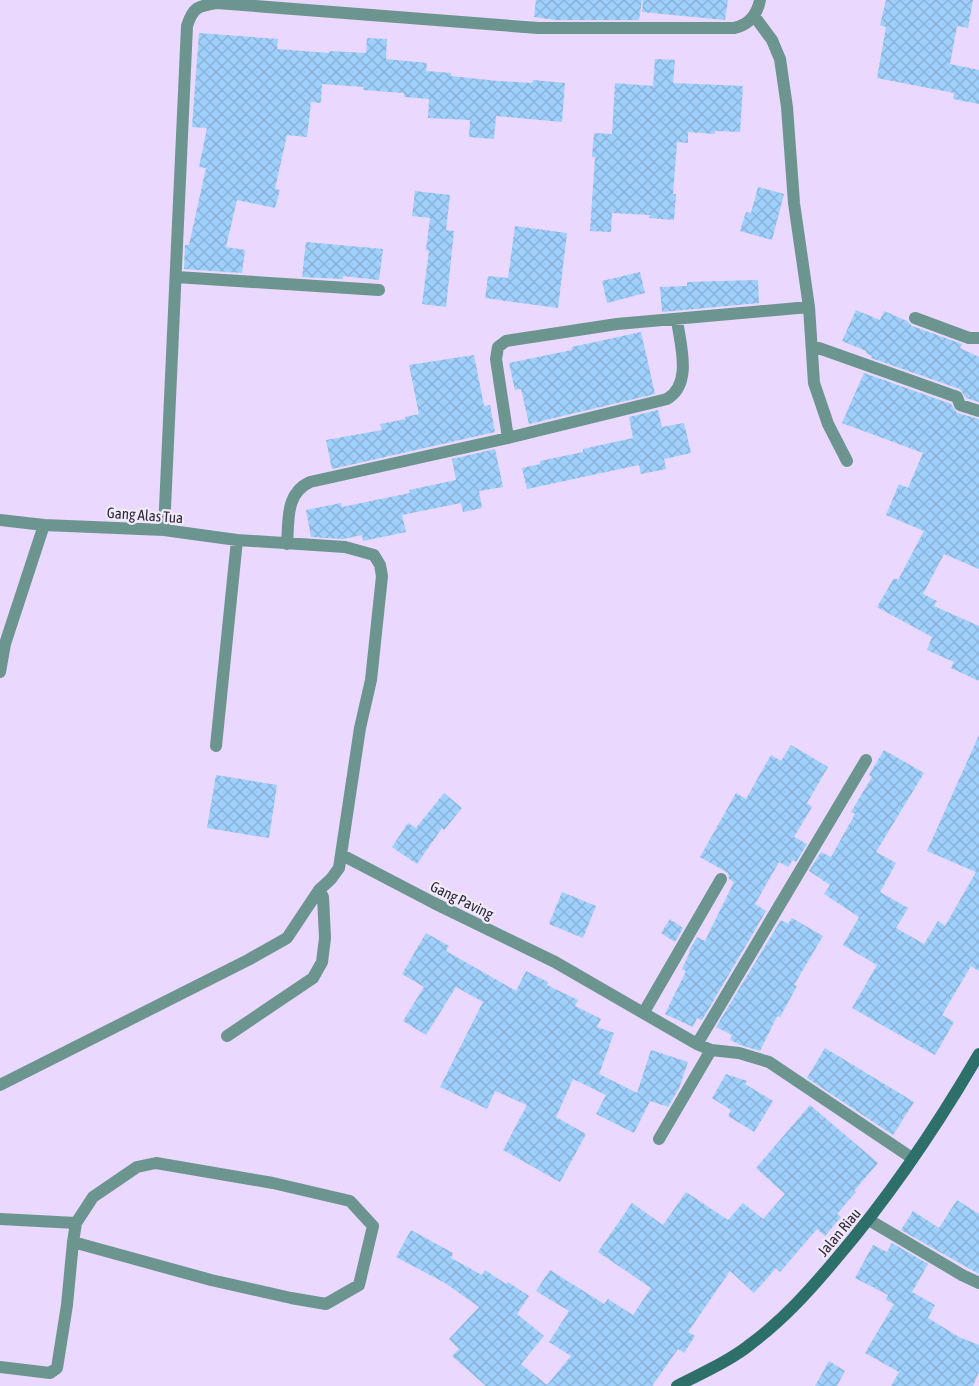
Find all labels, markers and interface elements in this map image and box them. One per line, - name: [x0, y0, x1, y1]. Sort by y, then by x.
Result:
- street label: Gang Alas Tua: [106, 504, 184, 526]
- street label: Gang Paving: [428, 877, 497, 923]
- street label: Jalan Riau: [814, 1205, 864, 1259]

